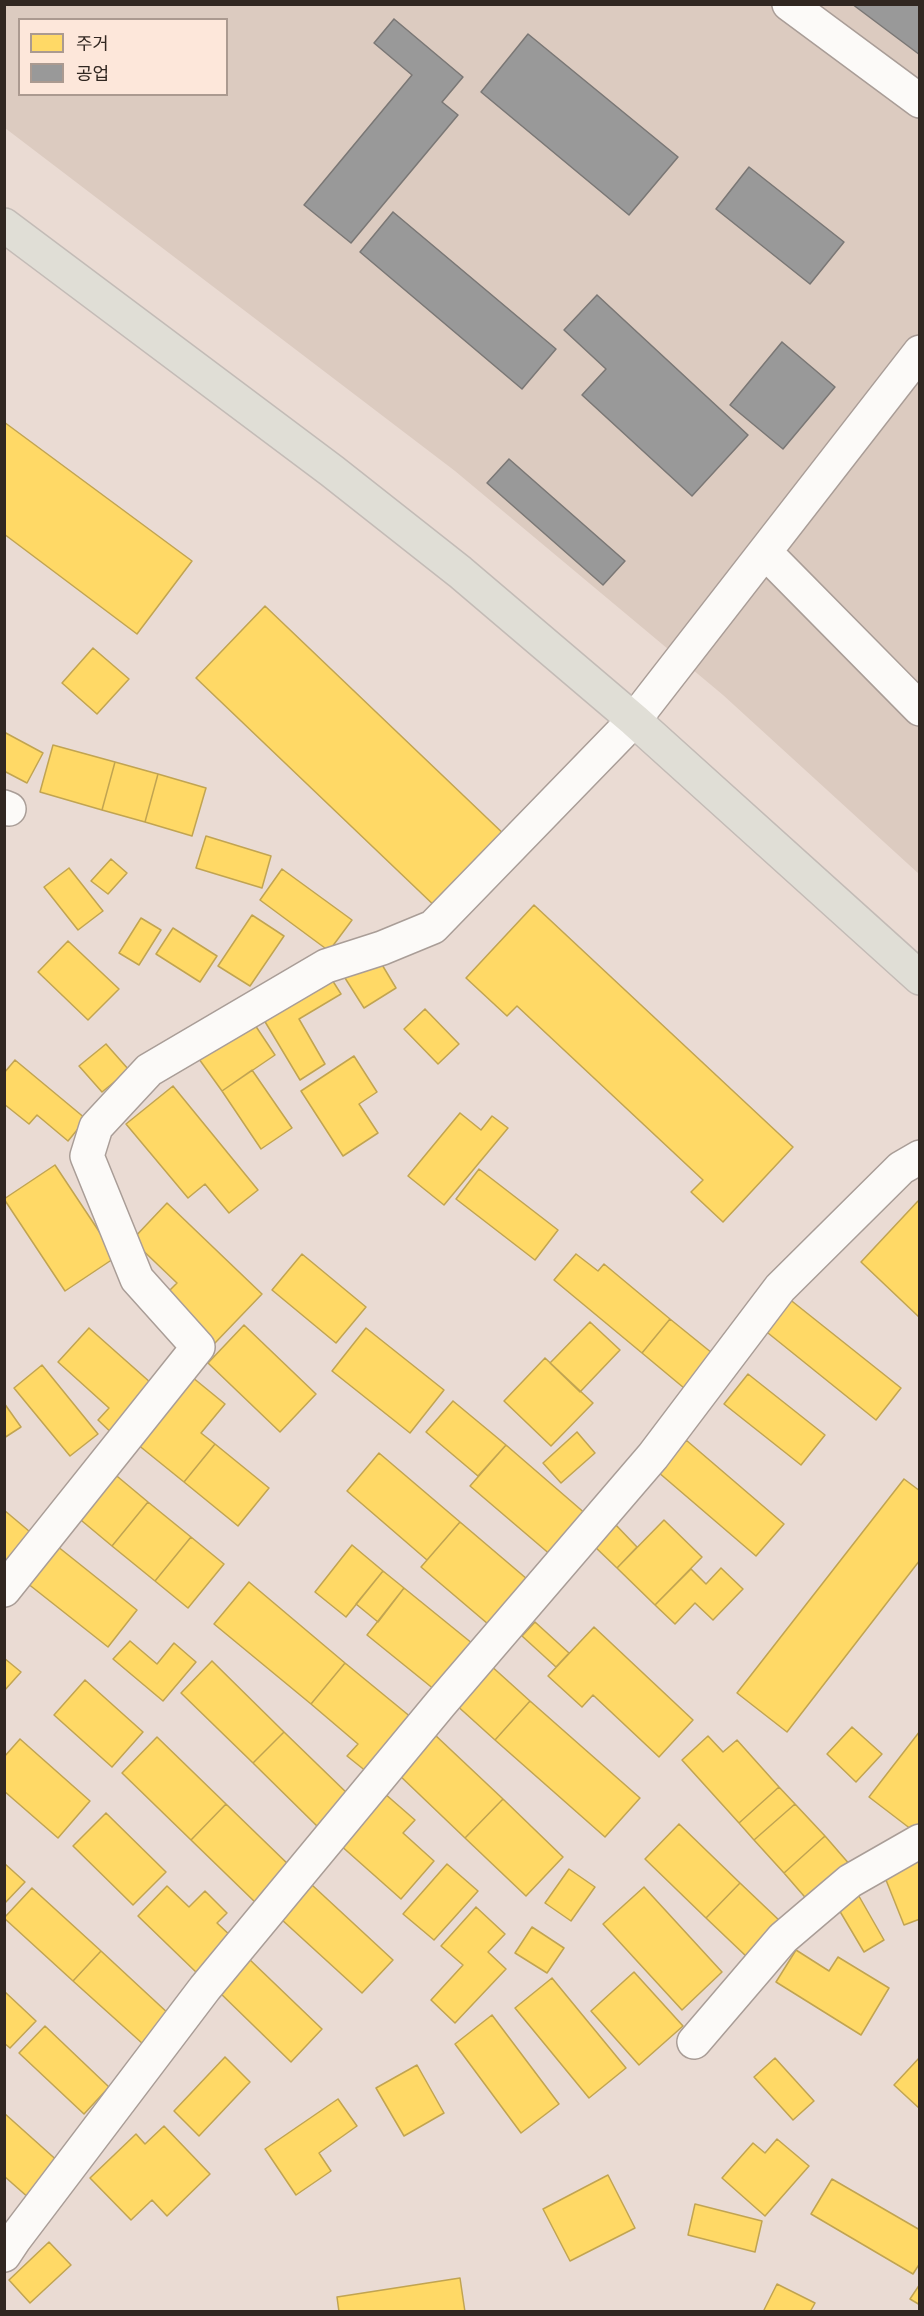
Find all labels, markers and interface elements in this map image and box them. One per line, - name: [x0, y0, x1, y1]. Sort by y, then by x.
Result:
- legend: [18, 18, 228, 96]
- text: 주거: [76, 32, 109, 57]
- text: 공업: [76, 62, 109, 87]

